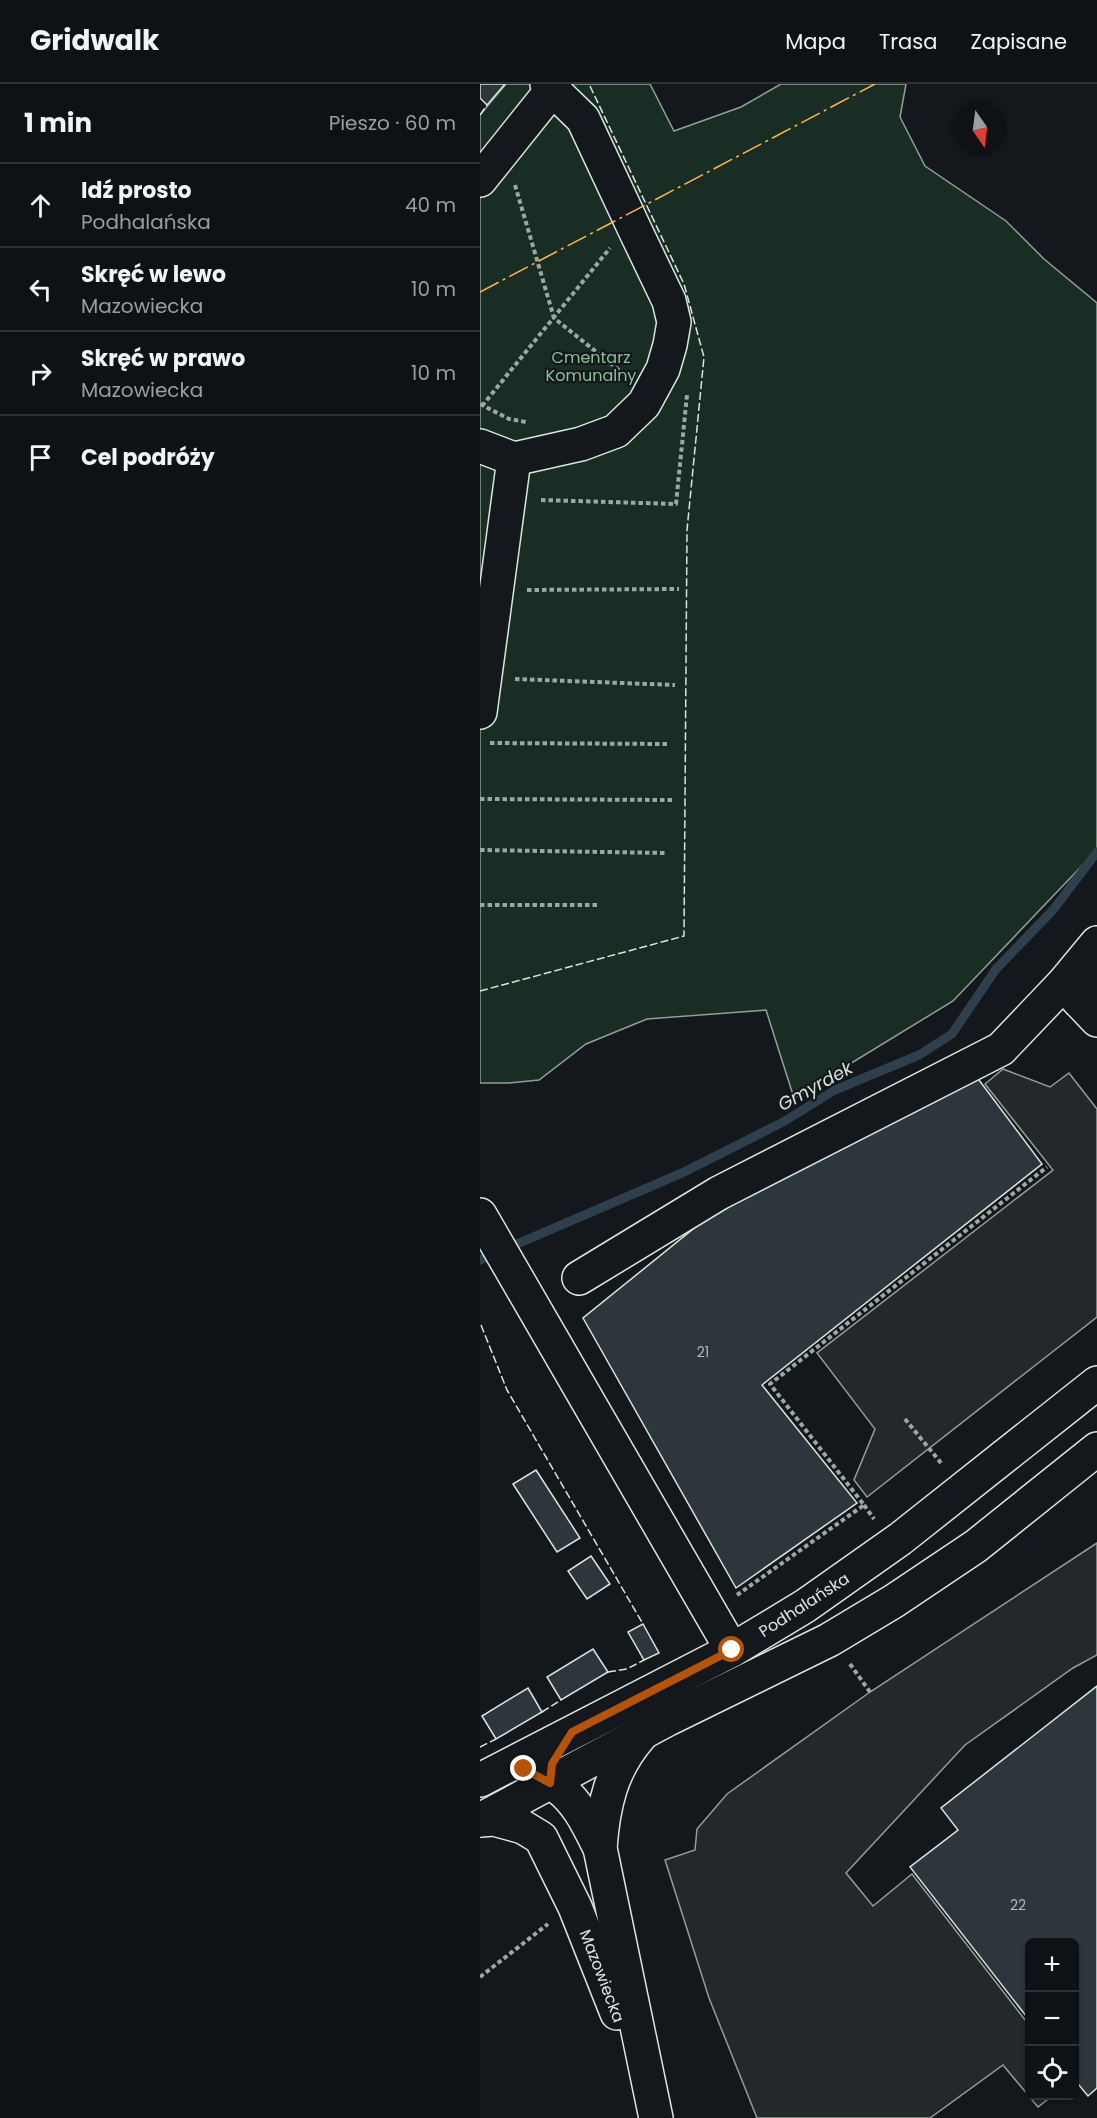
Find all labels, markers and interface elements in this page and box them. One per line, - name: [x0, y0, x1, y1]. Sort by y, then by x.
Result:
- text: Gridwalk: [30, 21, 159, 60]
- text: Mapa: [785, 27, 846, 56]
- text: Trasa: [879, 27, 937, 56]
- text: Zapisane: [970, 27, 1067, 56]
- north arrow: [953, 102, 1007, 156]
- text: 1 min: [24, 105, 92, 141]
- text: Pieszo · 60 m: [329, 109, 456, 137]
- text: Idź prosto: [81, 175, 192, 206]
- icon: ahead: [24, 189, 57, 222]
- text: 40 m: [405, 191, 456, 219]
- text: Podhalańska: [81, 208, 211, 236]
- text: Skręć w lewo: [81, 259, 226, 290]
- icon: left: [24, 273, 57, 306]
- text: 10 m: [411, 275, 456, 303]
- text: Mazowiecka: [81, 292, 203, 320]
- text: Skręć w prawo: [81, 343, 245, 374]
- park label: Cmentarz Komunalny: [546, 346, 636, 387]
- icon: right: [24, 357, 57, 390]
- text: 10 m: [411, 359, 456, 387]
- text: Mazowiecka: [81, 376, 203, 404]
- icon: arrive: [24, 441, 57, 474]
- text: Cel podróży: [81, 442, 215, 473]
- water label: Gmyrdek: [773, 1055, 858, 1117]
- house number: 21: [697, 1342, 709, 1362]
- street label: Podhalańska: [754, 1567, 854, 1643]
- route start: [718, 1636, 744, 1662]
- route end: [510, 1755, 536, 1781]
- house number: 22: [1010, 1895, 1026, 1915]
- street label: Mazowiecka: [574, 1926, 630, 2026]
- map controls: [1025, 1938, 1079, 2100]
- button: +: [1025, 1938, 1079, 1992]
- button: −: [1025, 1992, 1079, 2046]
- button: locate: [1025, 2046, 1079, 2100]

